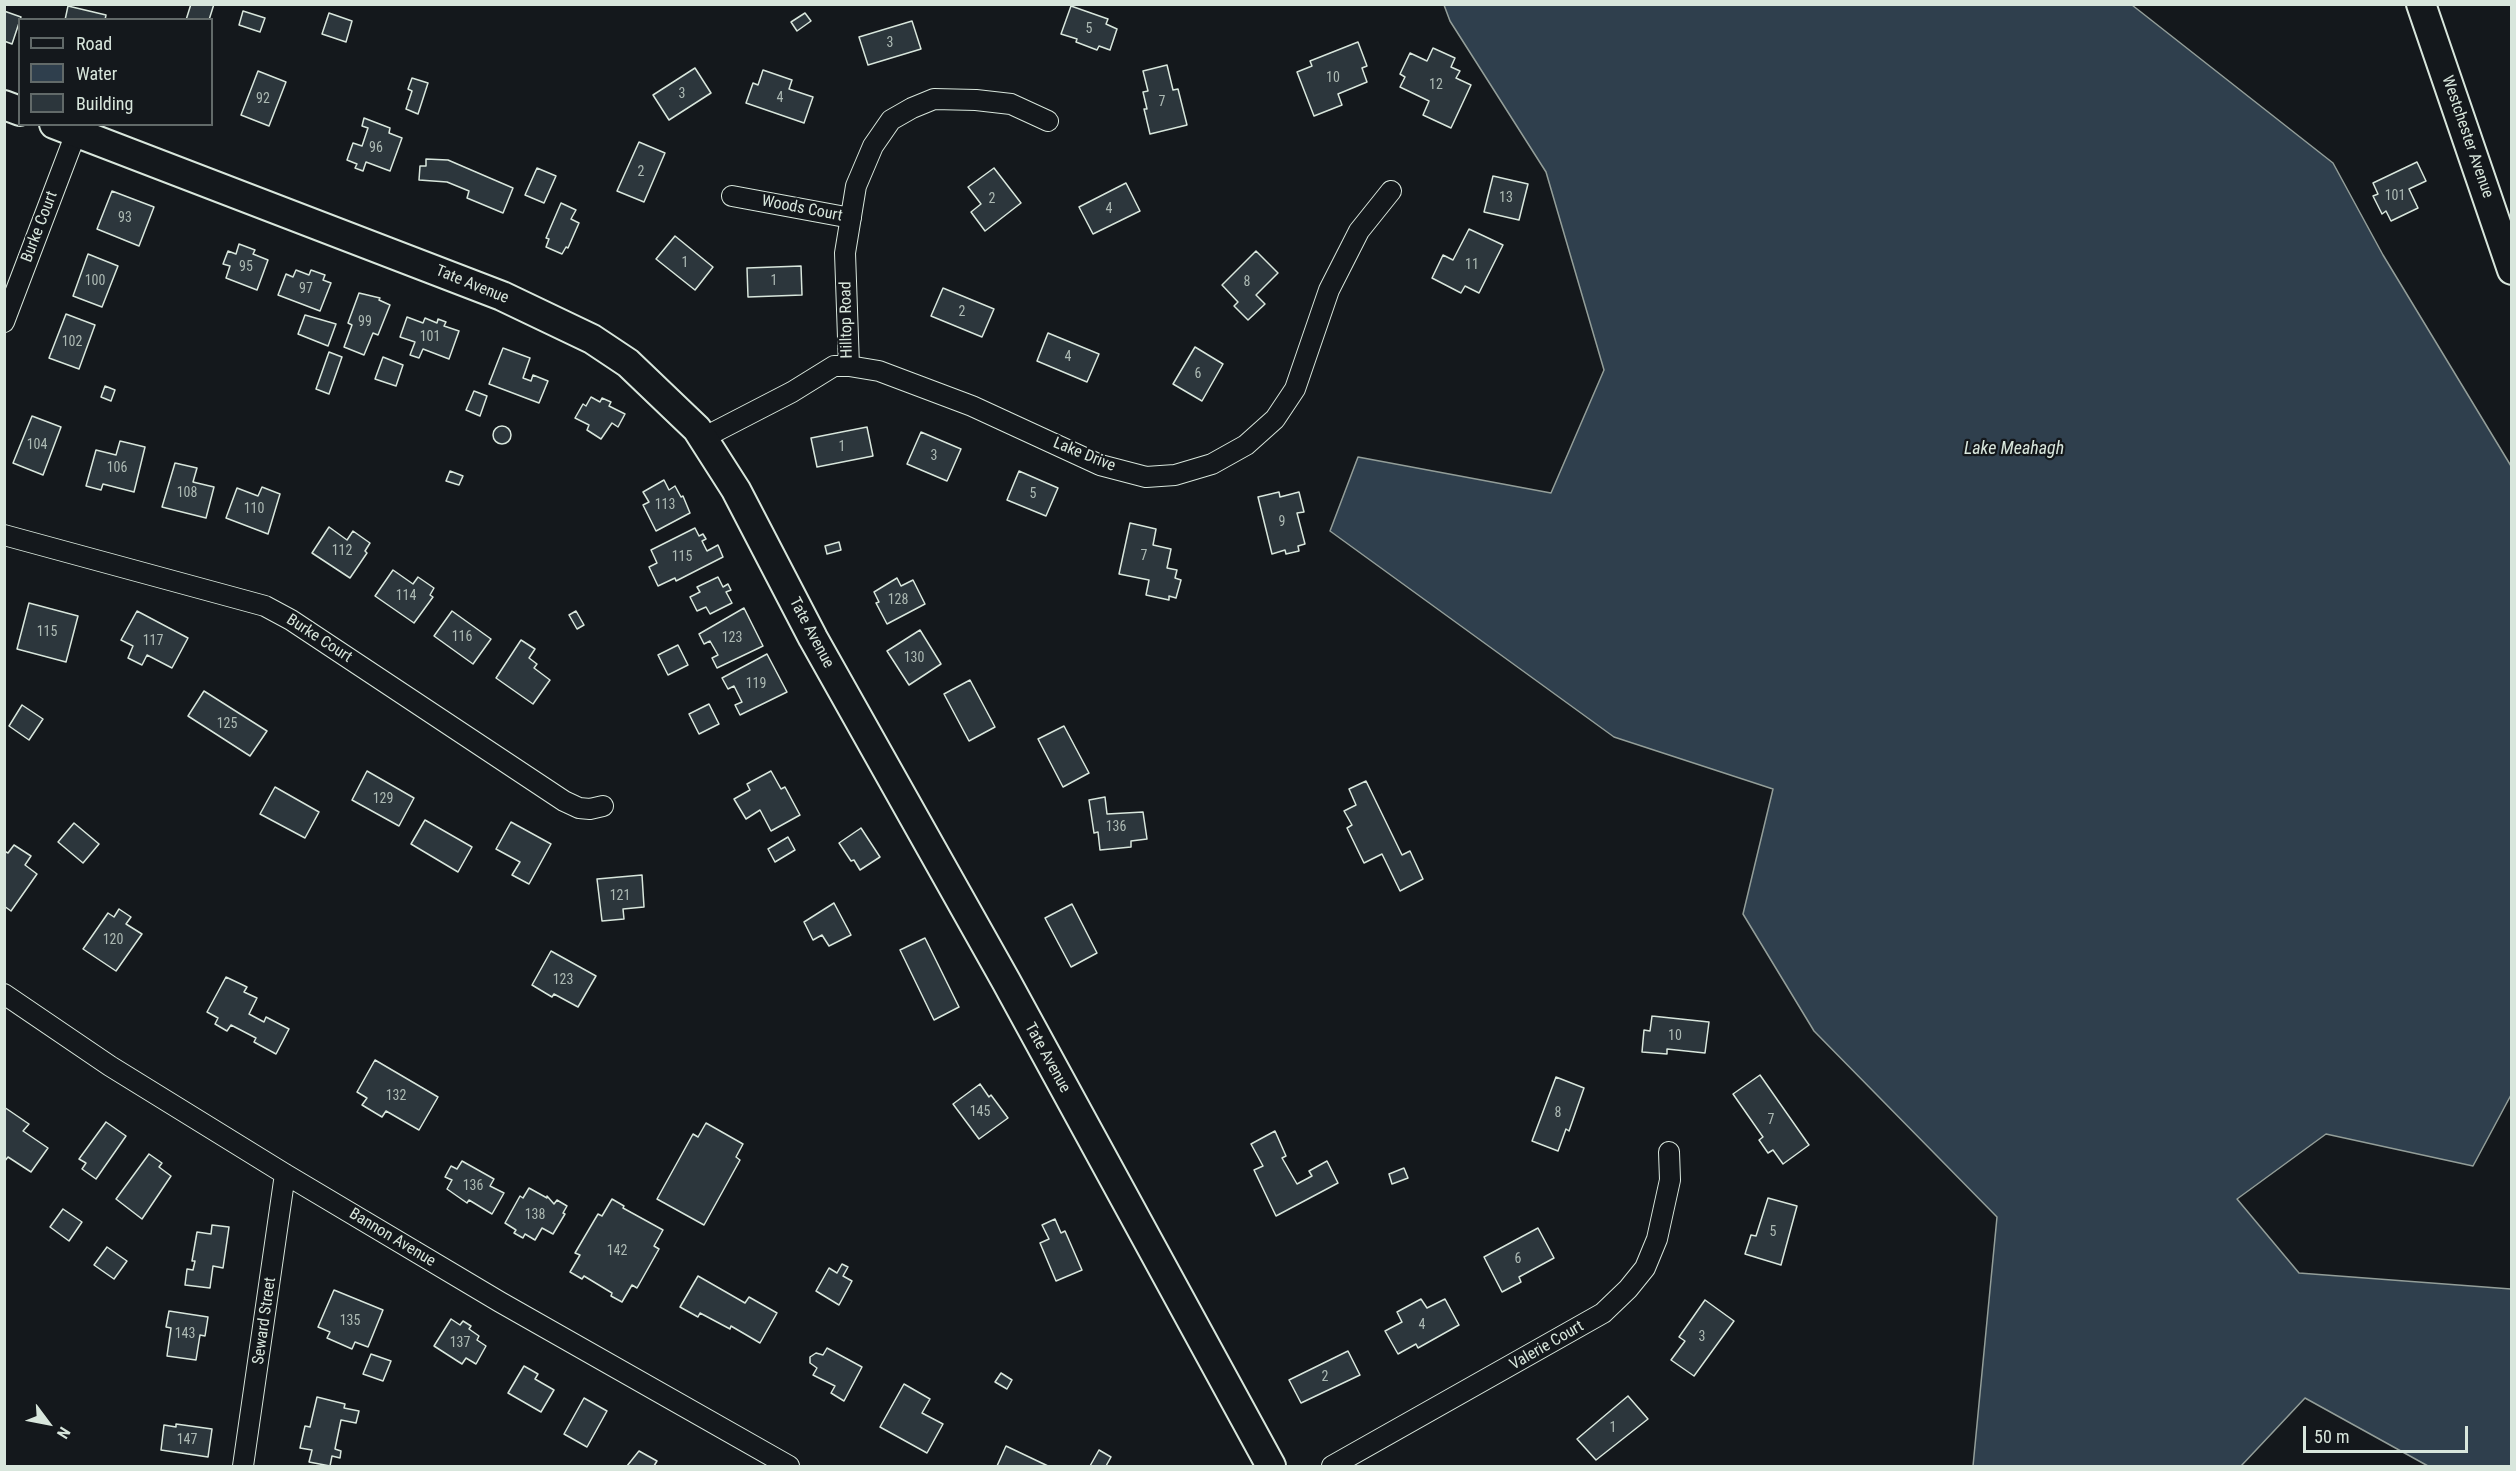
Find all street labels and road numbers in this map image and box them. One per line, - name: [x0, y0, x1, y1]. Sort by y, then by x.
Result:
- street label: Westchester Avenue: [2437, 73, 2497, 201]
- street label: Burke Court: [18, 189, 62, 265]
- street label: Woods Court: [760, 192, 844, 226]
- street label: Tate Avenue: [433, 262, 511, 308]
- street label: Hilltop Road: [837, 281, 857, 359]
- street label: Lake Drive: [1050, 434, 1118, 476]
- street label: Tate Avenue: [784, 594, 838, 672]
- street label: Burke Court: [283, 611, 355, 667]
- street label: Tate Avenue: [1020, 1020, 1074, 1096]
- street label: Bannon Avenue: [345, 1205, 439, 1271]
- street label: Seward Street: [249, 1276, 281, 1366]
- street label: Valerie Court: [1507, 1317, 1587, 1375]

